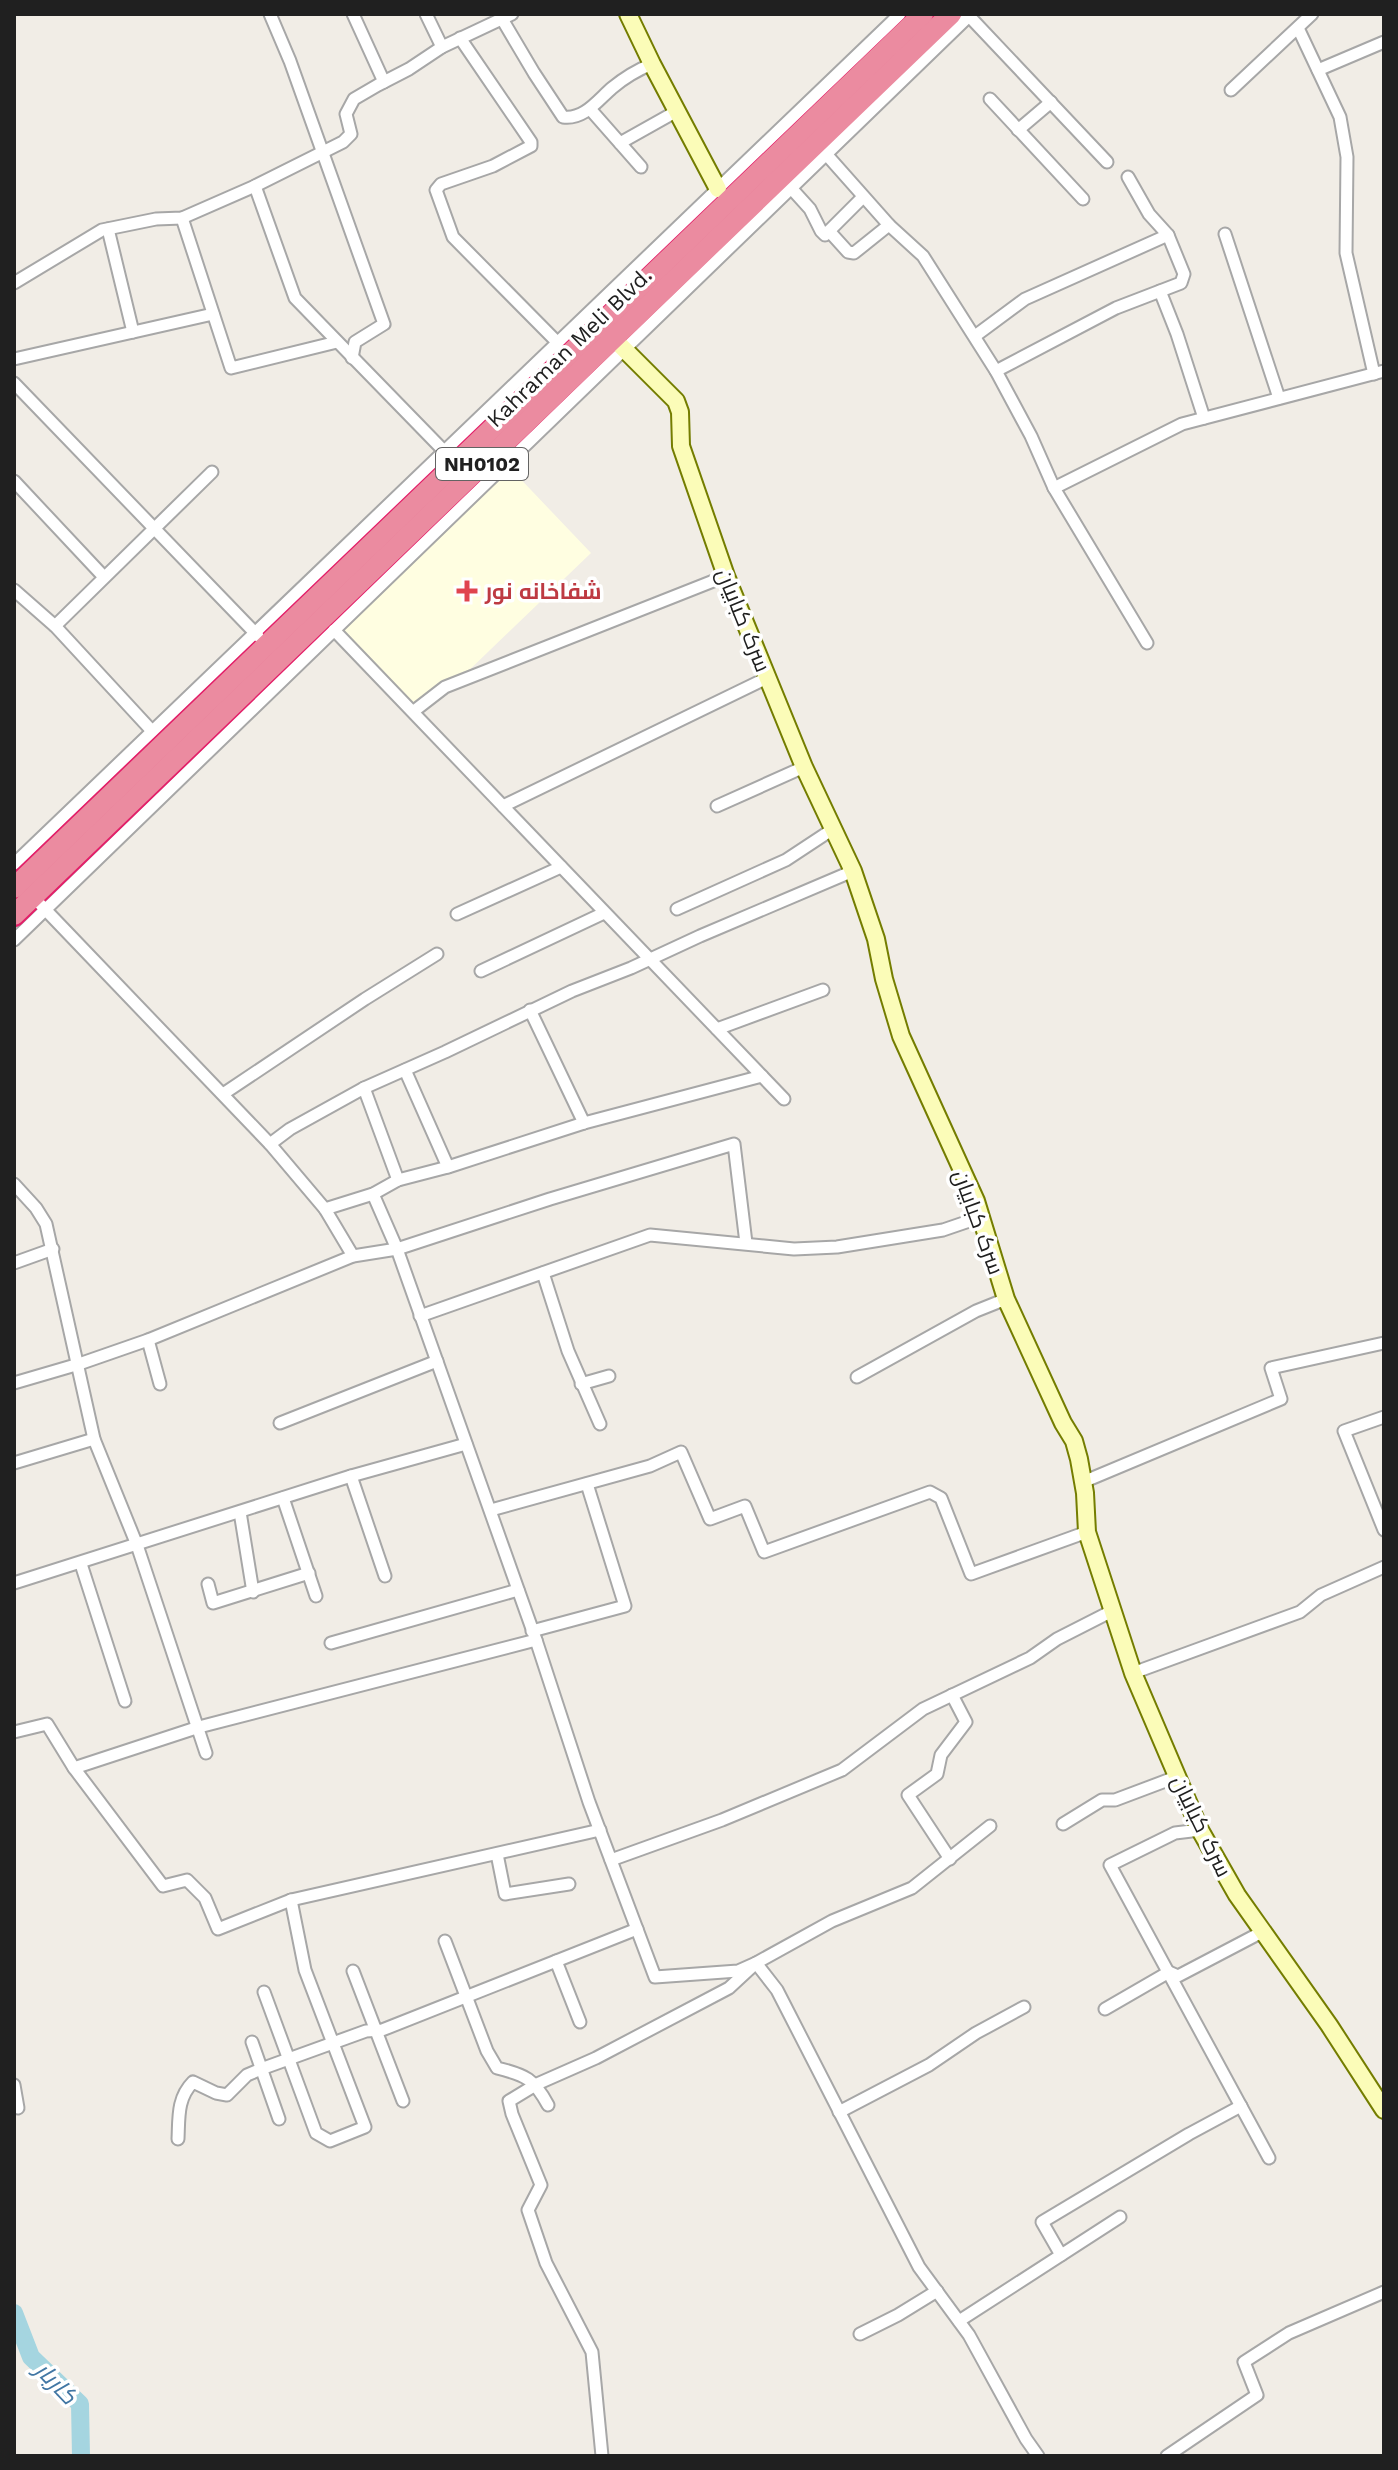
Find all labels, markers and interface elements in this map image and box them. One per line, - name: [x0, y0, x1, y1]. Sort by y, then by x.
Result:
- street label: Kahraman Meli Blvd.: [482, 262, 657, 432]
- road number: NH0102: [436, 448, 528, 480]
- street label: سرک کبابیان: [711, 565, 776, 676]
- place label: شفاخانه نور: [484, 579, 602, 605]
- marker: شفاخانه نور: [456, 580, 478, 602]
- street label: سرک کبابیان: [948, 1167, 1009, 1278]
- street label: سرک کبابیان: [1166, 1772, 1237, 1881]
- water label: کاربار: [27, 2354, 83, 2410]

